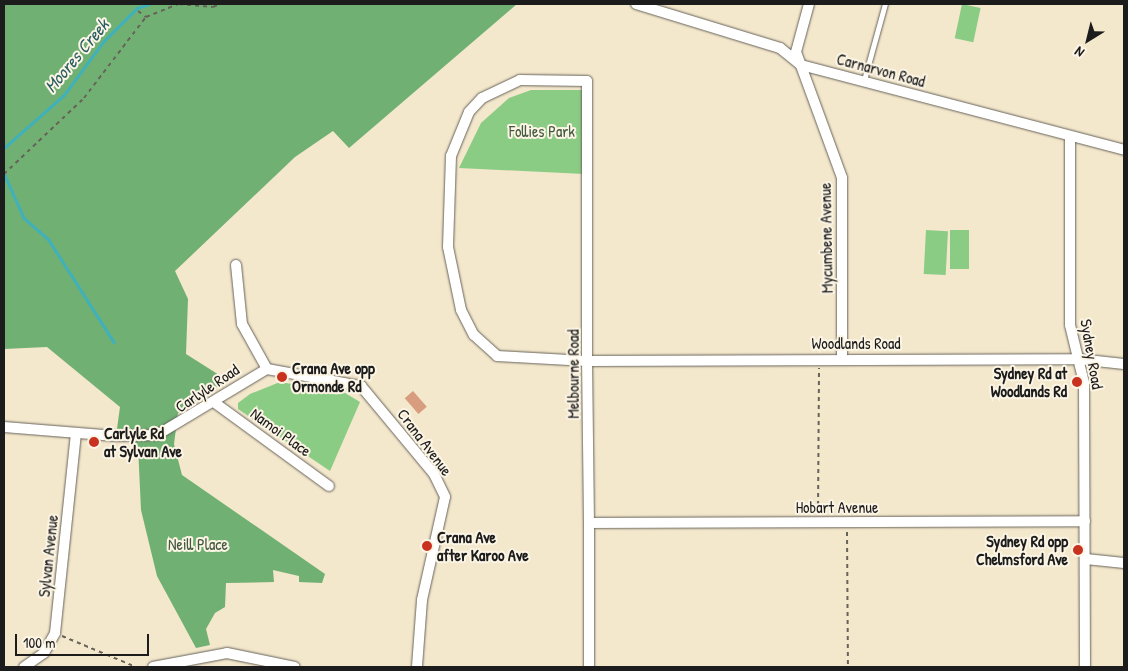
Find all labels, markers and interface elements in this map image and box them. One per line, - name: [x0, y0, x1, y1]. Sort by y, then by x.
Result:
- water label: Moores Creek: [40, 15, 114, 97]
- north arrow: [1063, 15, 1113, 65]
- text: N: [1070, 43, 1087, 62]
- street label: Carnarvon Road: [835, 49, 927, 91]
- park label: Follies Park: [509, 121, 575, 141]
- street label: Mycumbene Avenue: [815, 183, 837, 293]
- street label: Sydney Road: [1076, 318, 1108, 390]
- street label: Melbourne Road: [563, 329, 583, 419]
- street label: Woodlands Road: [811, 333, 901, 353]
- place label: Crana Ave opp Ormonde Rd: [292, 358, 375, 396]
- street label: Carlyle Road: [171, 360, 243, 416]
- place label: Sydney Rd at Woodlands Rd: [991, 363, 1067, 401]
- marker: Crana Ave opp Ormonde Rd: [276, 371, 288, 383]
- marker: Sydney Rd at Woodlands Rd: [1071, 376, 1083, 388]
- street label: Namoi Place: [247, 404, 315, 460]
- street label: Crana Avenue: [394, 405, 456, 479]
- place label: Carlyle Rd at Sylvan Ave: [104, 423, 182, 461]
- marker: Carlyle Rd at Sylvan Ave: [88, 436, 100, 448]
- street label: Hobart Avenue: [796, 497, 878, 517]
- street label: Sylvan Avenue: [34, 514, 62, 598]
- place label: Crana Ave after Karoo Ave: [437, 527, 529, 565]
- place label: Sydney Rd opp Chelmsford Ave: [976, 531, 1068, 569]
- park label: Neill Place: [168, 534, 228, 554]
- marker: Crana Ave after Karoo Ave: [421, 540, 433, 552]
- marker: Sydney Rd opp Chelmsford Ave: [1072, 544, 1084, 556]
- scale bar: [18, 624, 151, 656]
- text: 100 m: [23, 632, 56, 653]

